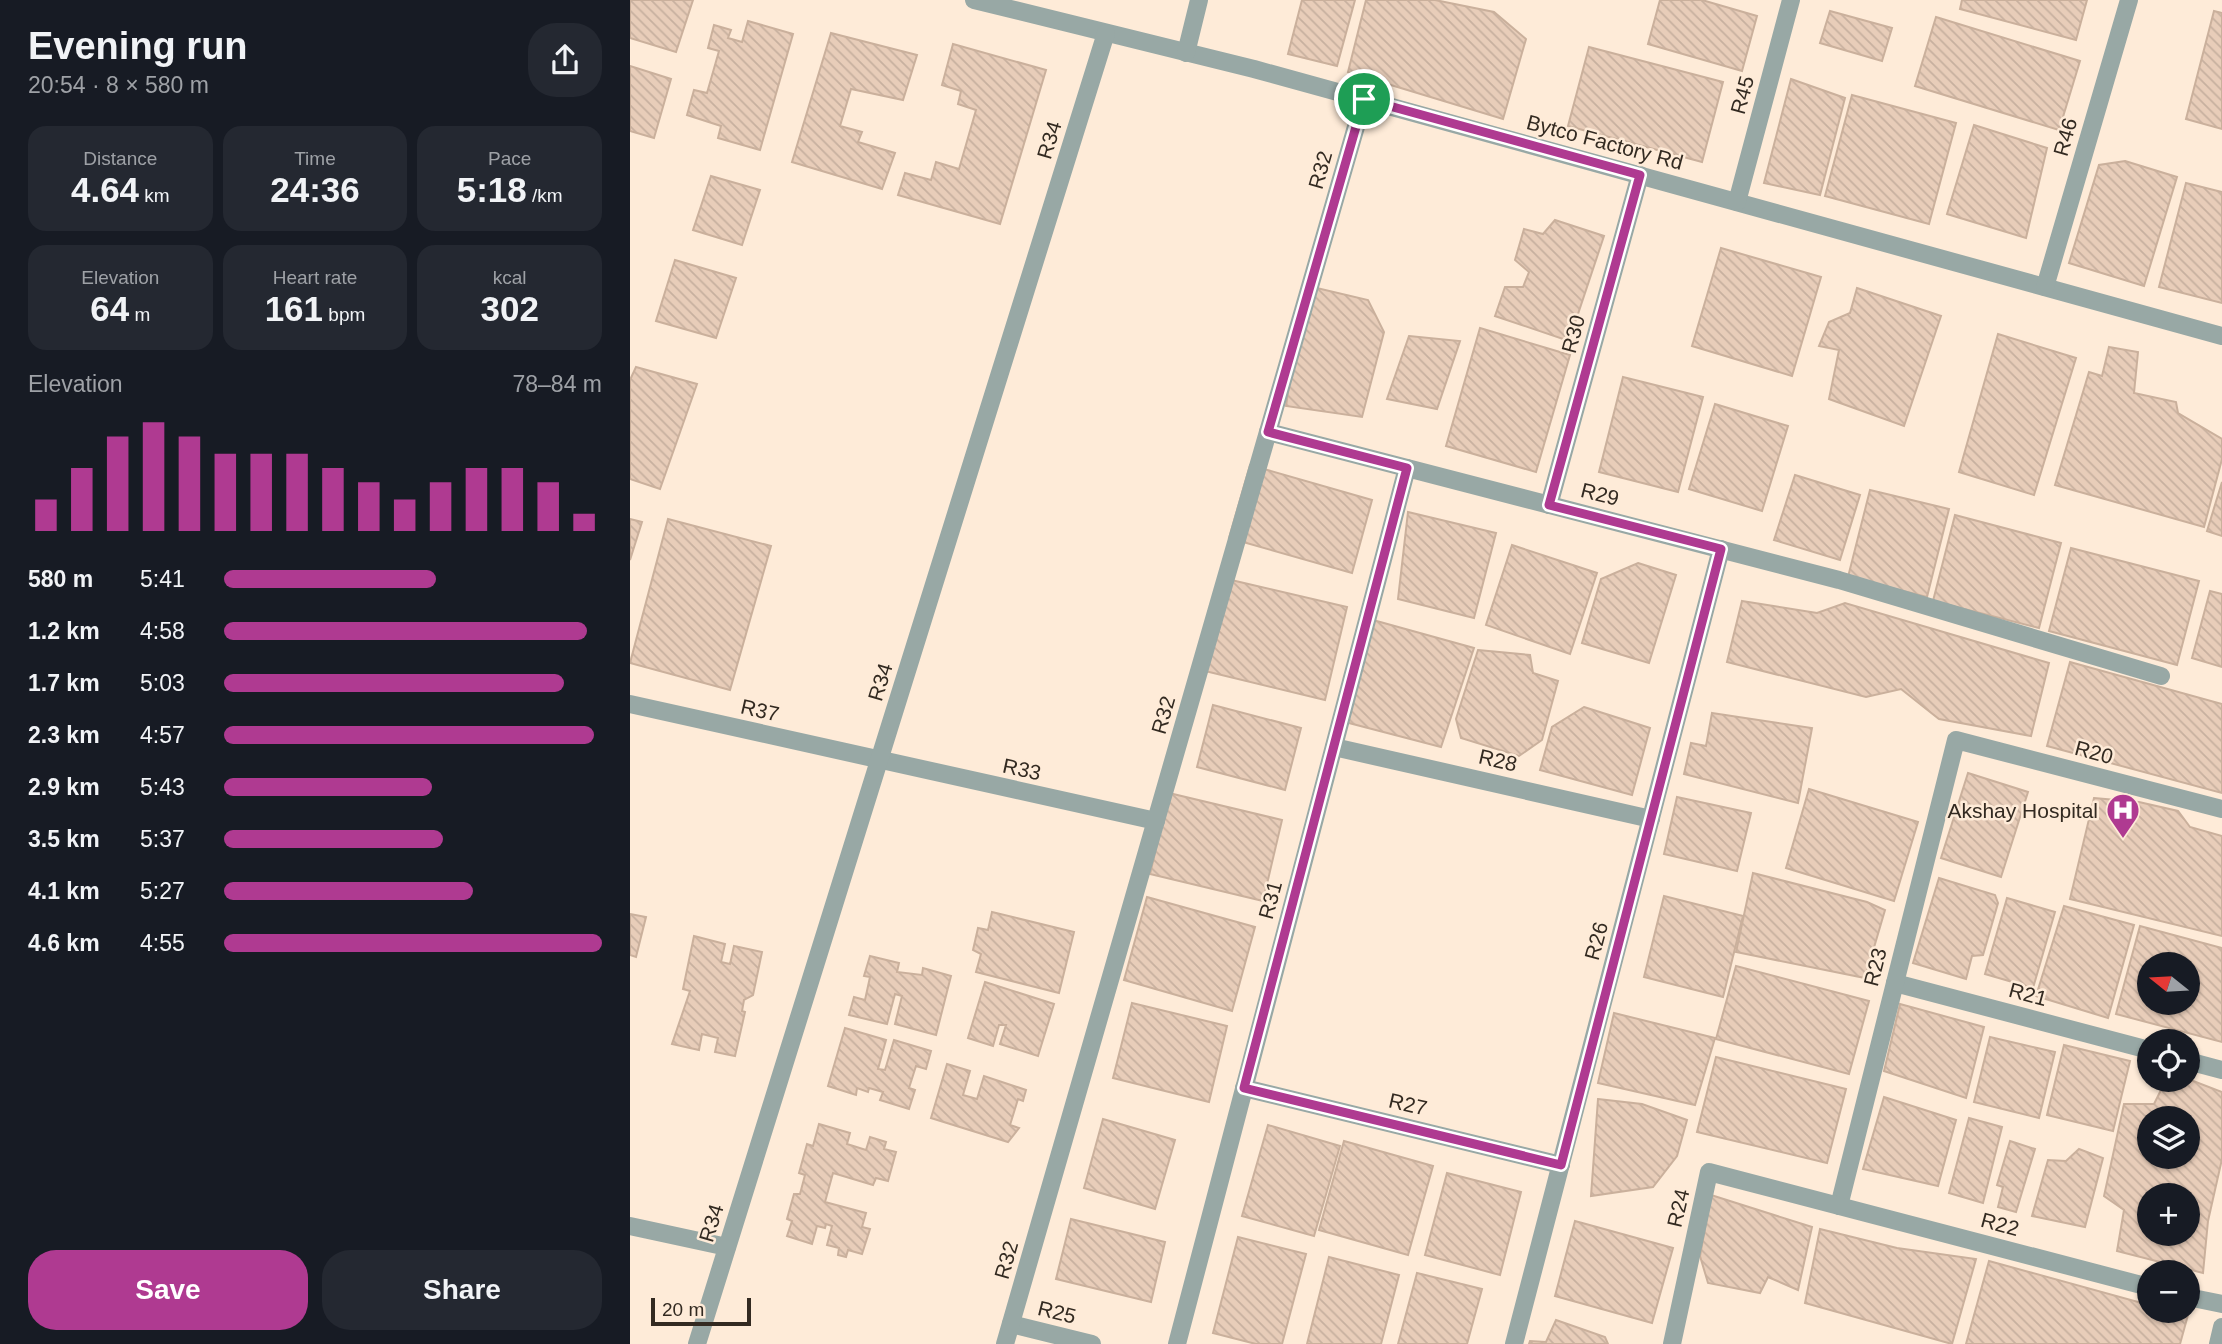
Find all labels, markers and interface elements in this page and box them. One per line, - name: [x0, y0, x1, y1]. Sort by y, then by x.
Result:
- button: share: [528, 23, 602, 97]
- text: Evening run: [28, 25, 248, 67]
- pin: [1334, 69, 1394, 129]
- text: 20:54 · 8 × 580 m: [28, 72, 209, 98]
- street label: R45: [1726, 73, 1758, 117]
- icon: arrive: [1345, 80, 1383, 118]
- street label: Bytco Factory Rd: [1524, 110, 1686, 174]
- street label: R46: [2049, 115, 2081, 159]
- street label: R34: [1032, 118, 1066, 162]
- text: Distance: [83, 148, 157, 169]
- text: Time: [294, 148, 336, 169]
- text: Pace: [488, 148, 531, 169]
- street label: R32: [1304, 148, 1336, 192]
- text: 4.64: [71, 170, 139, 209]
- text: 24:36: [270, 170, 360, 209]
- text: 5:18: [457, 170, 527, 209]
- text: km: [139, 185, 170, 206]
- text: /km: [527, 185, 563, 206]
- text: Elevation: [81, 267, 159, 288]
- text: Heart rate: [273, 267, 357, 288]
- text: kcal: [493, 267, 527, 288]
- text: 64: [90, 289, 129, 328]
- text: 161: [265, 289, 323, 328]
- text: 302: [480, 289, 539, 328]
- text: m: [129, 304, 150, 325]
- text: bpm: [323, 304, 365, 325]
- street label: R30: [1557, 312, 1589, 356]
- text: Elevation: [28, 371, 123, 397]
- text: 78–84 m: [512, 371, 602, 397]
- street label: R29: [1579, 478, 1621, 510]
- text: 580 m: [28, 566, 93, 592]
- text: 5:41: [140, 566, 185, 592]
- text: 1.2 km: [28, 618, 100, 644]
- text: 4:58: [140, 618, 185, 644]
- street label: R34: [863, 660, 897, 704]
- text: 1.7 km: [28, 670, 100, 696]
- text: 5:03: [140, 670, 185, 696]
- street label: R32: [1147, 693, 1179, 737]
- street label: R37: [739, 694, 781, 726]
- text: 2.3 km: [28, 722, 100, 748]
- text: 4:57: [140, 722, 185, 748]
- street label: R20: [2072, 736, 2116, 768]
- street label: R28: [1477, 744, 1519, 776]
- street label: R33: [1001, 754, 1043, 784]
- text: 2.9 km: [28, 774, 100, 800]
- text: 5:43: [140, 774, 185, 800]
- hospital icon: Akshay Hospital: [2104, 791, 2142, 840]
- place label: Akshay Hospital: [1947, 799, 2098, 822]
- text: 3.5 km: [28, 826, 100, 852]
- text: 5:37: [140, 826, 185, 852]
- text: 4.1 km: [28, 878, 100, 904]
- text: 5:27: [140, 878, 185, 904]
- street label: R31: [1254, 878, 1286, 922]
- street label: R26: [1580, 919, 1612, 963]
- text: 4.6 km: [28, 930, 100, 956]
- text: 4:55: [140, 930, 185, 956]
- street label: R23: [1859, 946, 1891, 988]
- north arrow: [2137, 952, 2200, 1015]
- map controls: [2137, 952, 2200, 1323]
- street label: R21: [2006, 978, 2050, 1010]
- button: locate: [2137, 1029, 2200, 1092]
- street label: R27: [1387, 1088, 1429, 1120]
- button: layers: [2137, 1106, 2200, 1169]
- button: +: [2137, 1183, 2200, 1246]
- street label: R24: [1662, 1186, 1694, 1229]
- street label: R34: [694, 1201, 728, 1245]
- street label: R22: [1978, 1208, 2022, 1240]
- street label: R32: [990, 1238, 1022, 1282]
- button: Save: [28, 1250, 308, 1330]
- button: Share: [322, 1250, 602, 1330]
- button: −: [2137, 1260, 2200, 1323]
- scale bar: [651, 1295, 751, 1327]
- street label: R25: [1036, 1296, 1078, 1328]
- text: 20 m: [662, 1299, 704, 1320]

